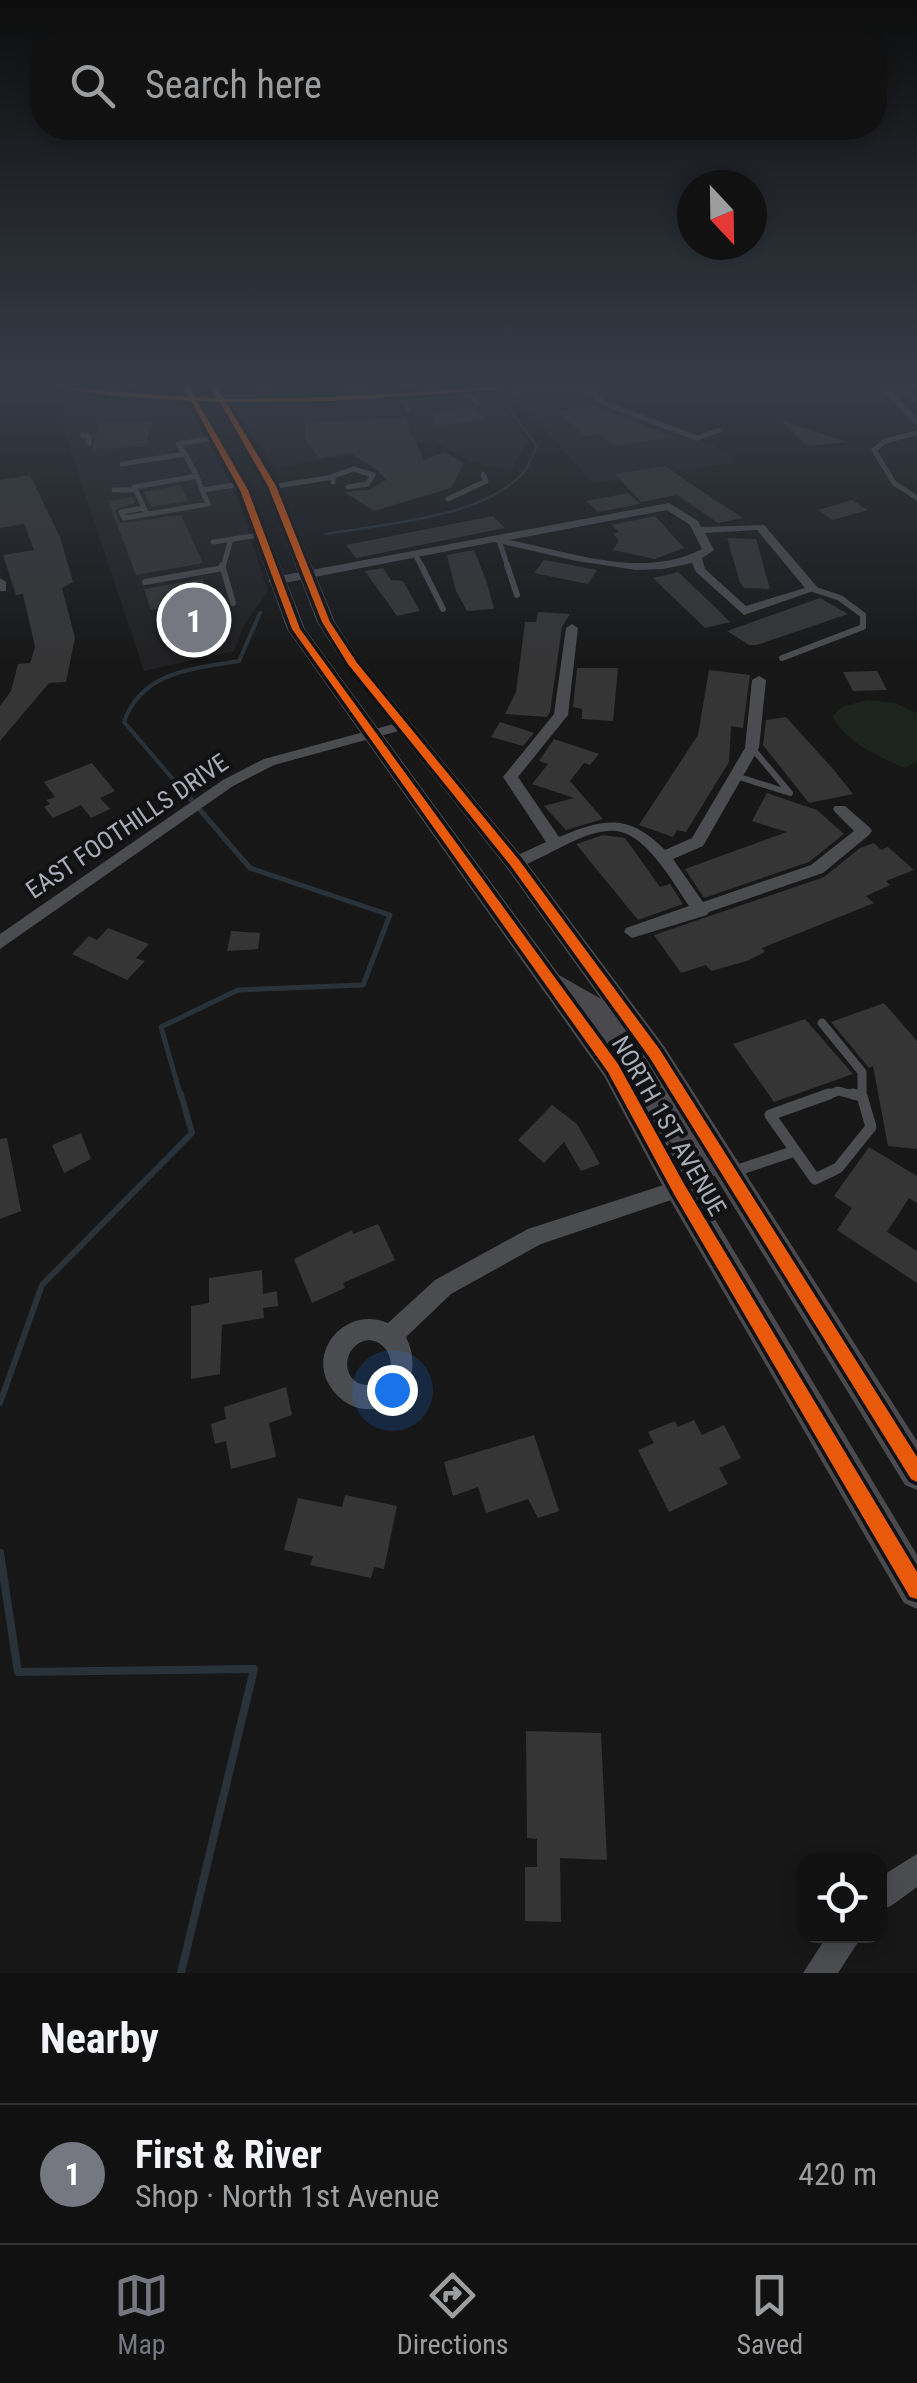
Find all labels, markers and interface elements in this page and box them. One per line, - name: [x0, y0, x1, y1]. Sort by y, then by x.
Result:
- search box: [30, 30, 887, 140]
- icon: search: [65, 58, 120, 113]
- text: Search here: [145, 63, 322, 107]
- north arrow: [677, 170, 767, 260]
- pin: 1: [162, 582, 226, 658]
- street label: EAST FOOTHILLS DRIVE: [21, 748, 233, 904]
- street label: NORTH 1ST AVENUE: [606, 1031, 732, 1221]
- your location: [367, 1365, 418, 1416]
- map controls: [797, 1853, 887, 1943]
- button: locate: [797, 1853, 887, 1943]
- text: Nearby: [40, 2014, 159, 2063]
- text: First & River: [135, 2133, 322, 2177]
- text: 1: [64, 2155, 81, 2193]
- text: 420 m: [798, 2155, 877, 2193]
- text: Shop · North 1st Avenue: [135, 2177, 439, 2215]
- tab: Map: [114, 2268, 169, 2361]
- tab: Directions: [397, 2268, 509, 2361]
- tab: Saved: [736, 2268, 803, 2361]

